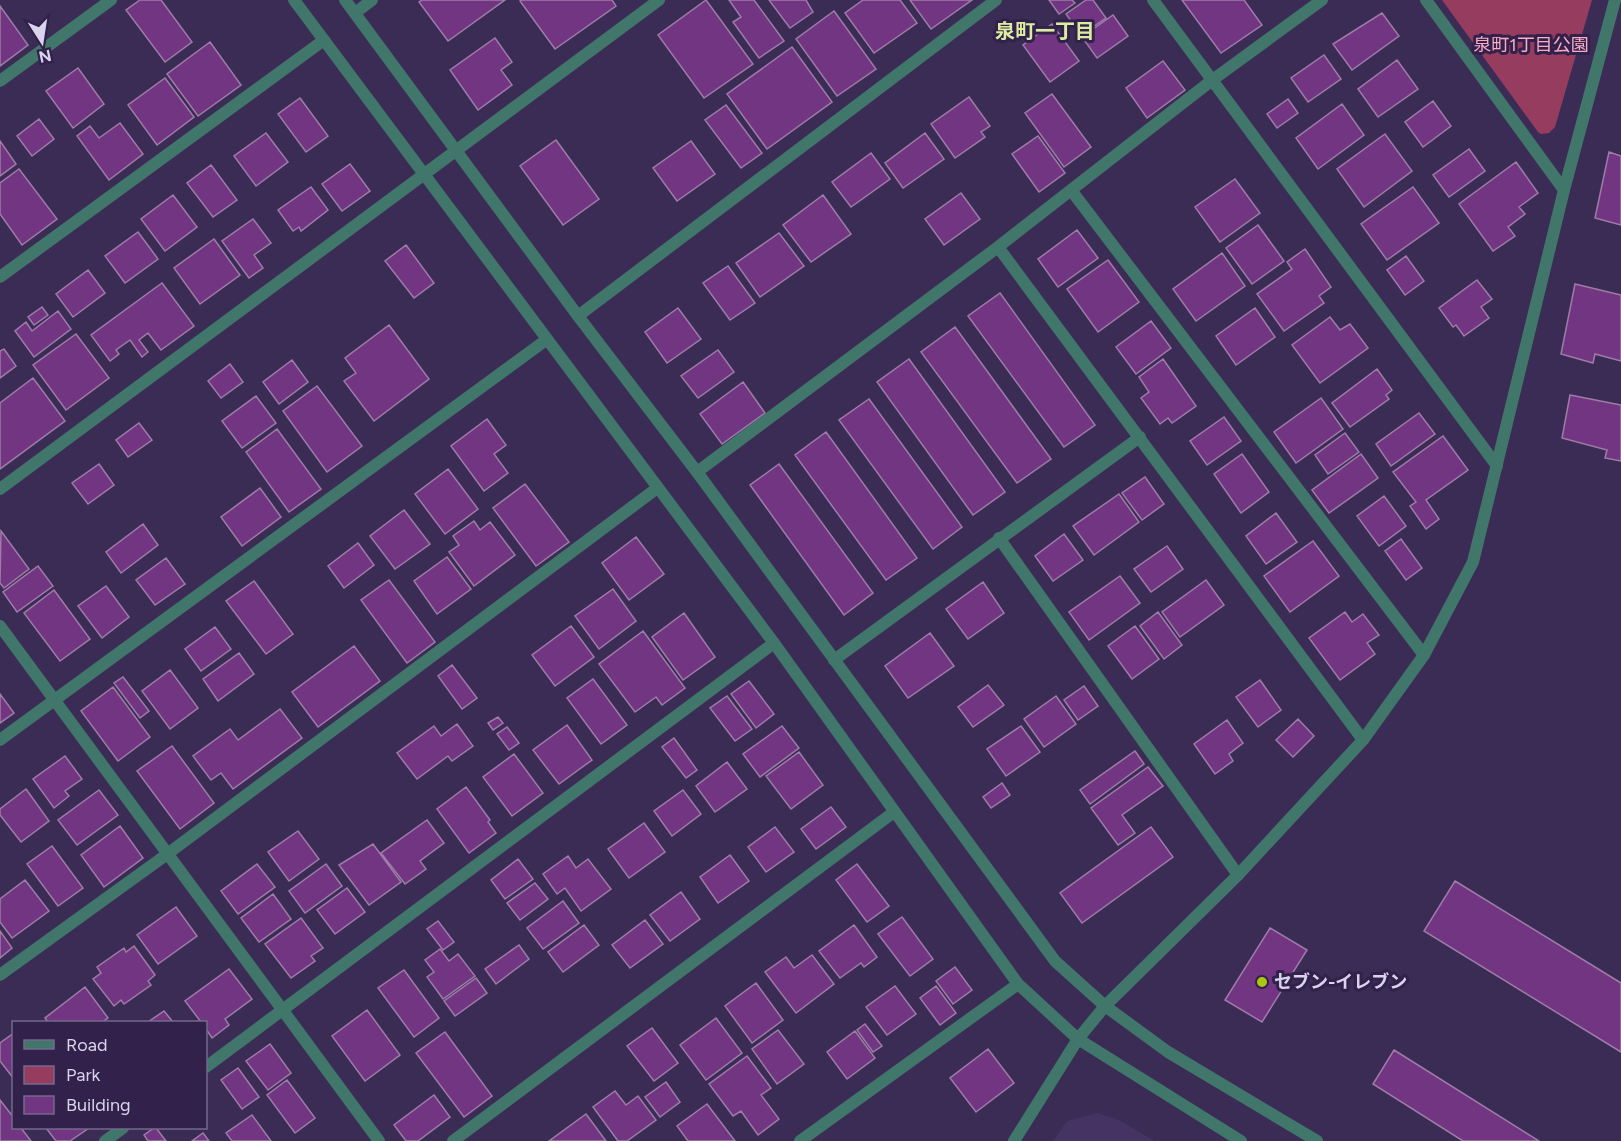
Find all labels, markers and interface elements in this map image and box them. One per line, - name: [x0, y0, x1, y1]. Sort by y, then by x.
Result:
- north arrow: [12, 12, 72, 72]
- district label: 泉町一丁目: [995, 19, 1095, 43]
- park label: 泉町1丁目公園: [1473, 34, 1589, 56]
- text: N: [37, 46, 53, 67]
- place label: セブン-イレブン: [1274, 971, 1407, 993]
- marker: セブン-イレブン: [1255, 975, 1269, 989]
- legend: [12, 1021, 207, 1129]
- text: Road: [66, 1034, 107, 1056]
- text: Park: [66, 1064, 101, 1086]
- text: Building: [66, 1094, 131, 1116]

